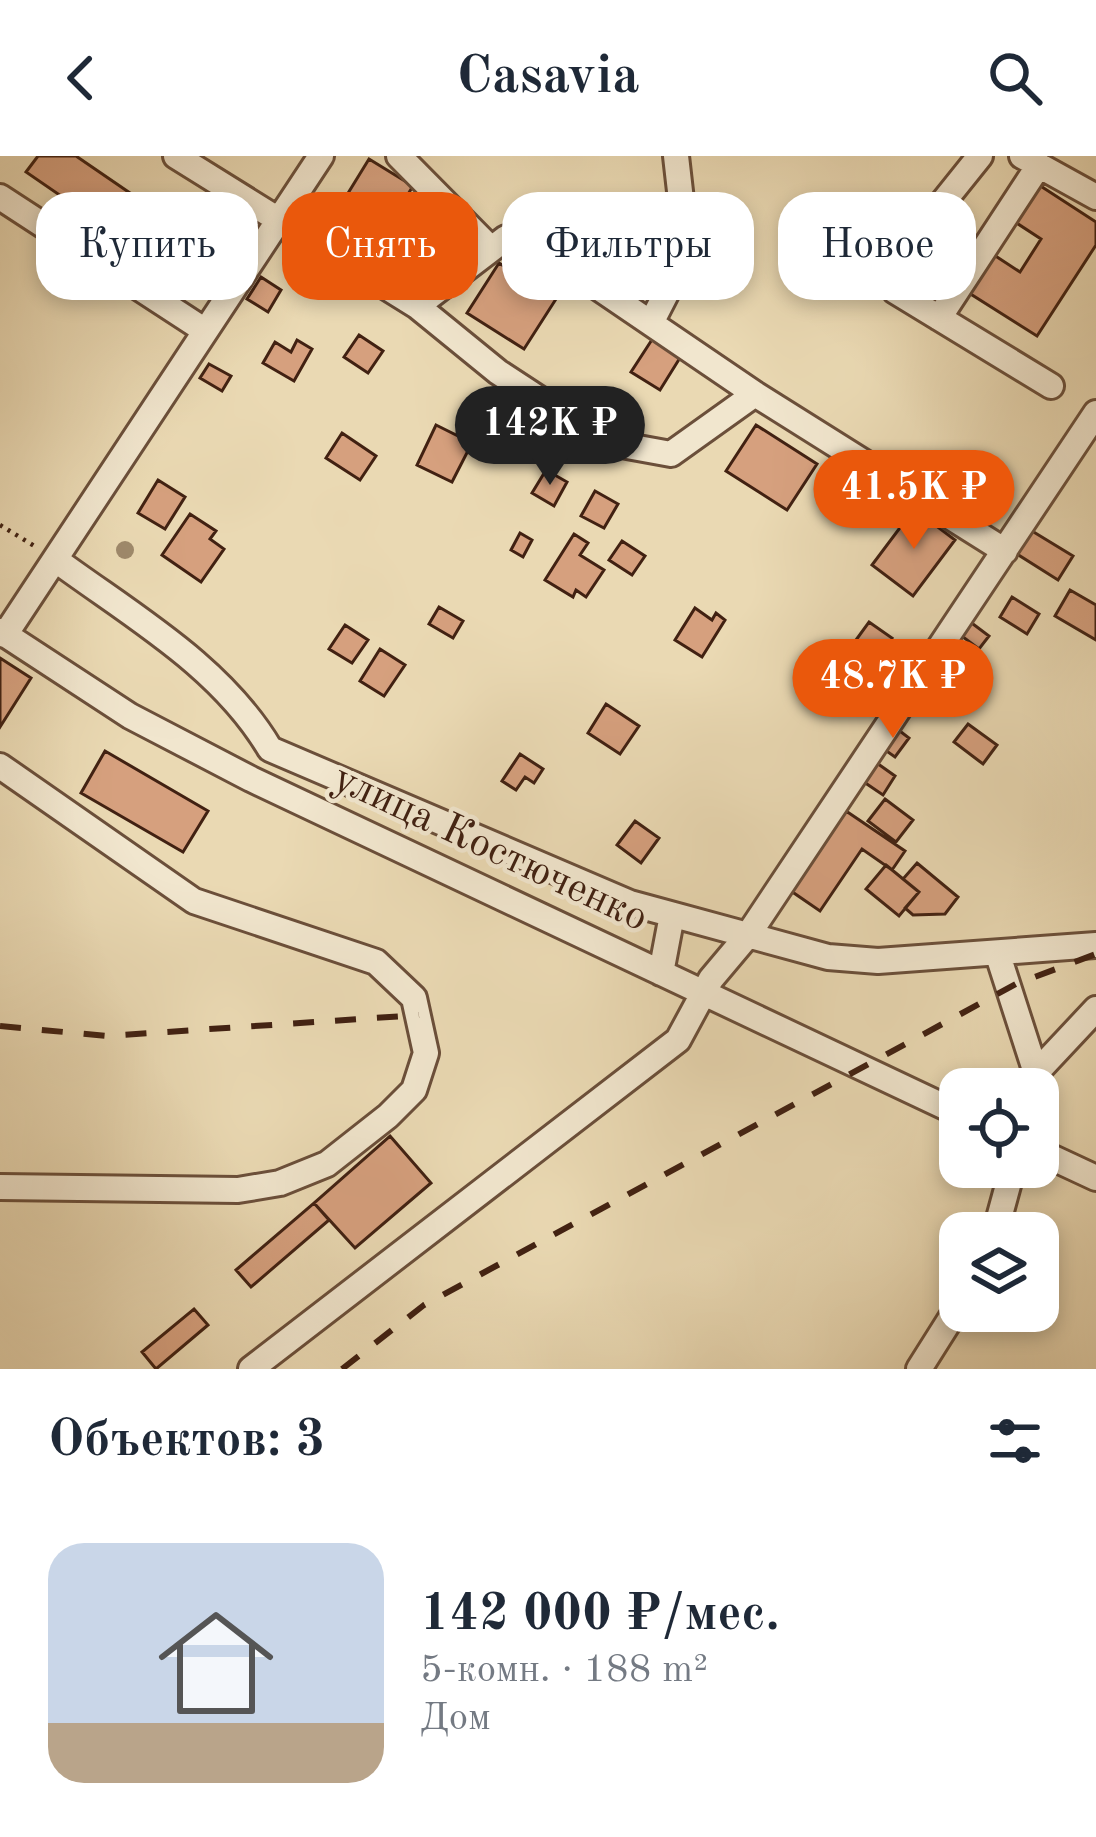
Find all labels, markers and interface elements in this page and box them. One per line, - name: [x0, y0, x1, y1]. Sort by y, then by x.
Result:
- icon: back: [48, 45, 114, 111]
- icon: search: [982, 45, 1048, 111]
- text: Casavia: [456, 51, 640, 105]
- chip: Купить: [36, 192, 258, 300]
- chip: Снять: [282, 192, 478, 300]
- chip: Фильтры: [502, 192, 754, 300]
- chip: Новое: [778, 192, 976, 300]
- pin: 142K ₽: [452, 386, 648, 488]
- text: 142K ₽: [482, 405, 618, 444]
- pin: 41.5K ₽: [803, 450, 1025, 552]
- text: 41.5K ₽: [840, 469, 988, 508]
- pin: 48.7K ₽: [782, 639, 1004, 741]
- text: 48.7K ₽: [819, 658, 967, 697]
- street label: улица Костюченко: [326, 758, 654, 940]
- map controls: [939, 1068, 1059, 1332]
- button: locate: [939, 1068, 1059, 1188]
- button: layers: [939, 1212, 1059, 1332]
- icon: filters: [982, 1408, 1048, 1474]
- text: Объектов: 3: [48, 1416, 325, 1467]
- text: 142 000 ₽/мес.: [420, 1590, 780, 1641]
- icon: home: [144, 1591, 288, 1735]
- text: 5-комн. · 188 m²: [420, 1651, 708, 1690]
- text: Дом: [420, 1699, 491, 1738]

